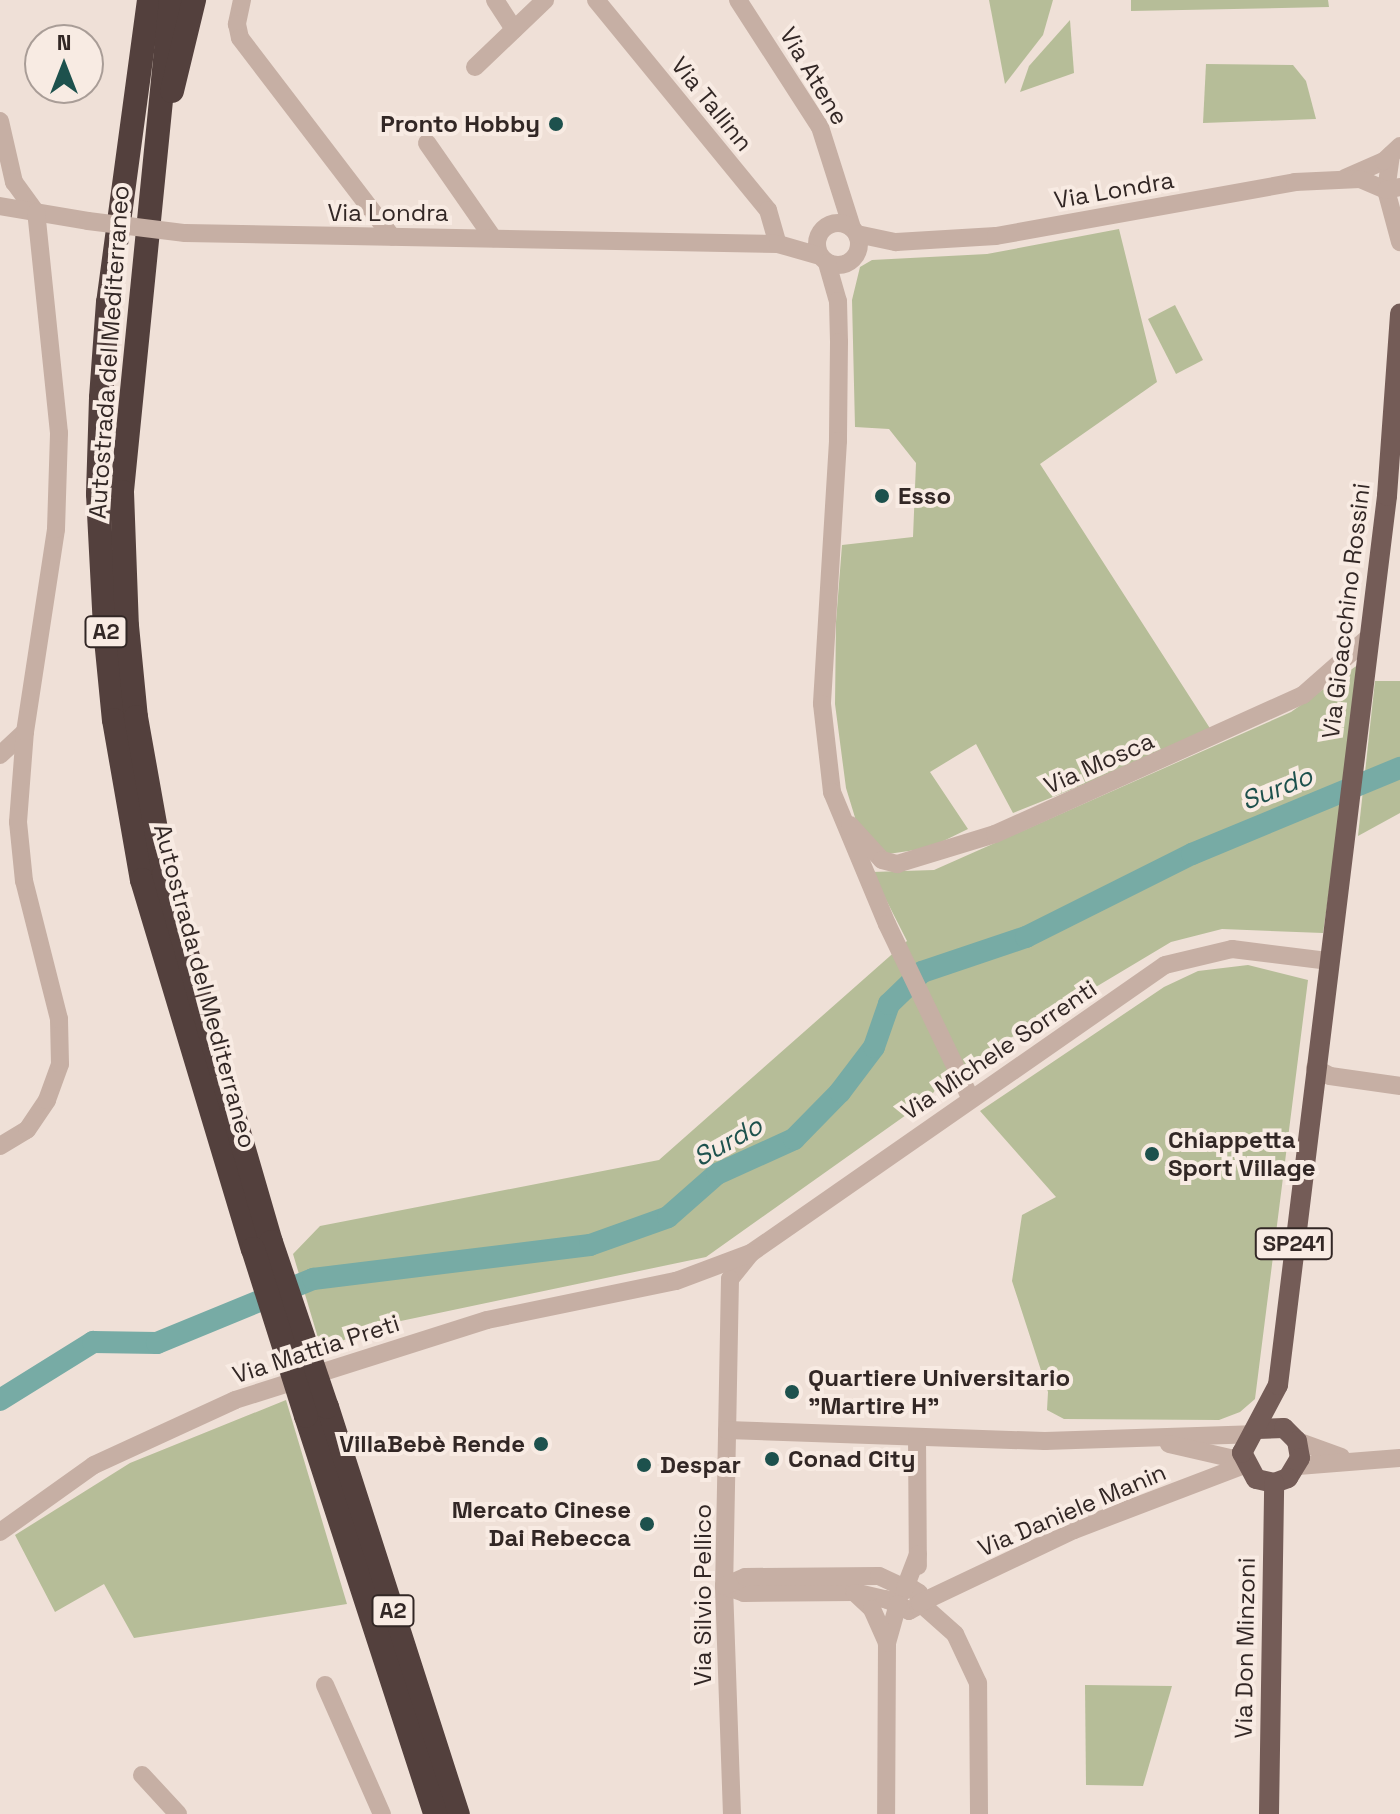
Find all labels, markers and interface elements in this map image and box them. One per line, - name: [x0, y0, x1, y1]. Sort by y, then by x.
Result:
- street label: Via Atene: [774, 22, 854, 130]
- north arrow: [24, 24, 104, 104]
- text: N: [57, 28, 71, 56]
- street label: Via Tallinn: [665, 51, 759, 157]
- place label: Pronto Hobby: [380, 110, 540, 138]
- marker: Pronto Hobby: [547, 115, 565, 133]
- street label: Via Londra: [1052, 165, 1176, 215]
- street label: Autostrada del Mediterraneo: [83, 184, 135, 520]
- street label: Via Londra: [327, 199, 449, 227]
- street label: Via Gioacchino Rossini: [1316, 481, 1376, 741]
- place label: Esso: [898, 482, 951, 510]
- marker: Esso: [873, 487, 891, 505]
- road number: A2: [84, 614, 128, 650]
- street label: Via Mosca: [1040, 726, 1158, 800]
- water label: Surdo: [1237, 761, 1317, 817]
- street label: Autostrada del Mediterraneo: [148, 821, 262, 1151]
- street label: Via Michele Sorrenti: [896, 974, 1102, 1126]
- water label: Surdo: [688, 1110, 768, 1174]
- place label: Chiappetta Sport Village: [1168, 1126, 1316, 1182]
- marker: Chiappetta Sport Village: [1143, 1145, 1161, 1163]
- road number: SP241: [1254, 1226, 1334, 1262]
- street label: Via Mattia Preti: [229, 1308, 403, 1390]
- place label: Quartiere Universitario "Martire H": [808, 1364, 1070, 1420]
- marker: Quartiere Universitario "Martire H": [783, 1383, 801, 1401]
- place label: VillaBebè Rende: [339, 1430, 525, 1458]
- marker: VillaBebè Rende: [532, 1435, 550, 1453]
- place label: Conad City: [788, 1445, 916, 1473]
- marker: Conad City: [763, 1450, 781, 1468]
- place label: Despar: [660, 1451, 741, 1479]
- marker: Despar: [635, 1456, 653, 1474]
- street label: Via Daniele Manin: [974, 1457, 1170, 1563]
- place label: Mercato Cinese Dai Rebecca: [452, 1496, 631, 1552]
- street label: Via Silvio Pellico: [689, 1504, 717, 1686]
- marker: Mercato Cinese Dai Rebecca: [638, 1515, 656, 1533]
- street label: Via Don Minzoni: [1229, 1557, 1261, 1739]
- road number: A2: [371, 1593, 415, 1629]

